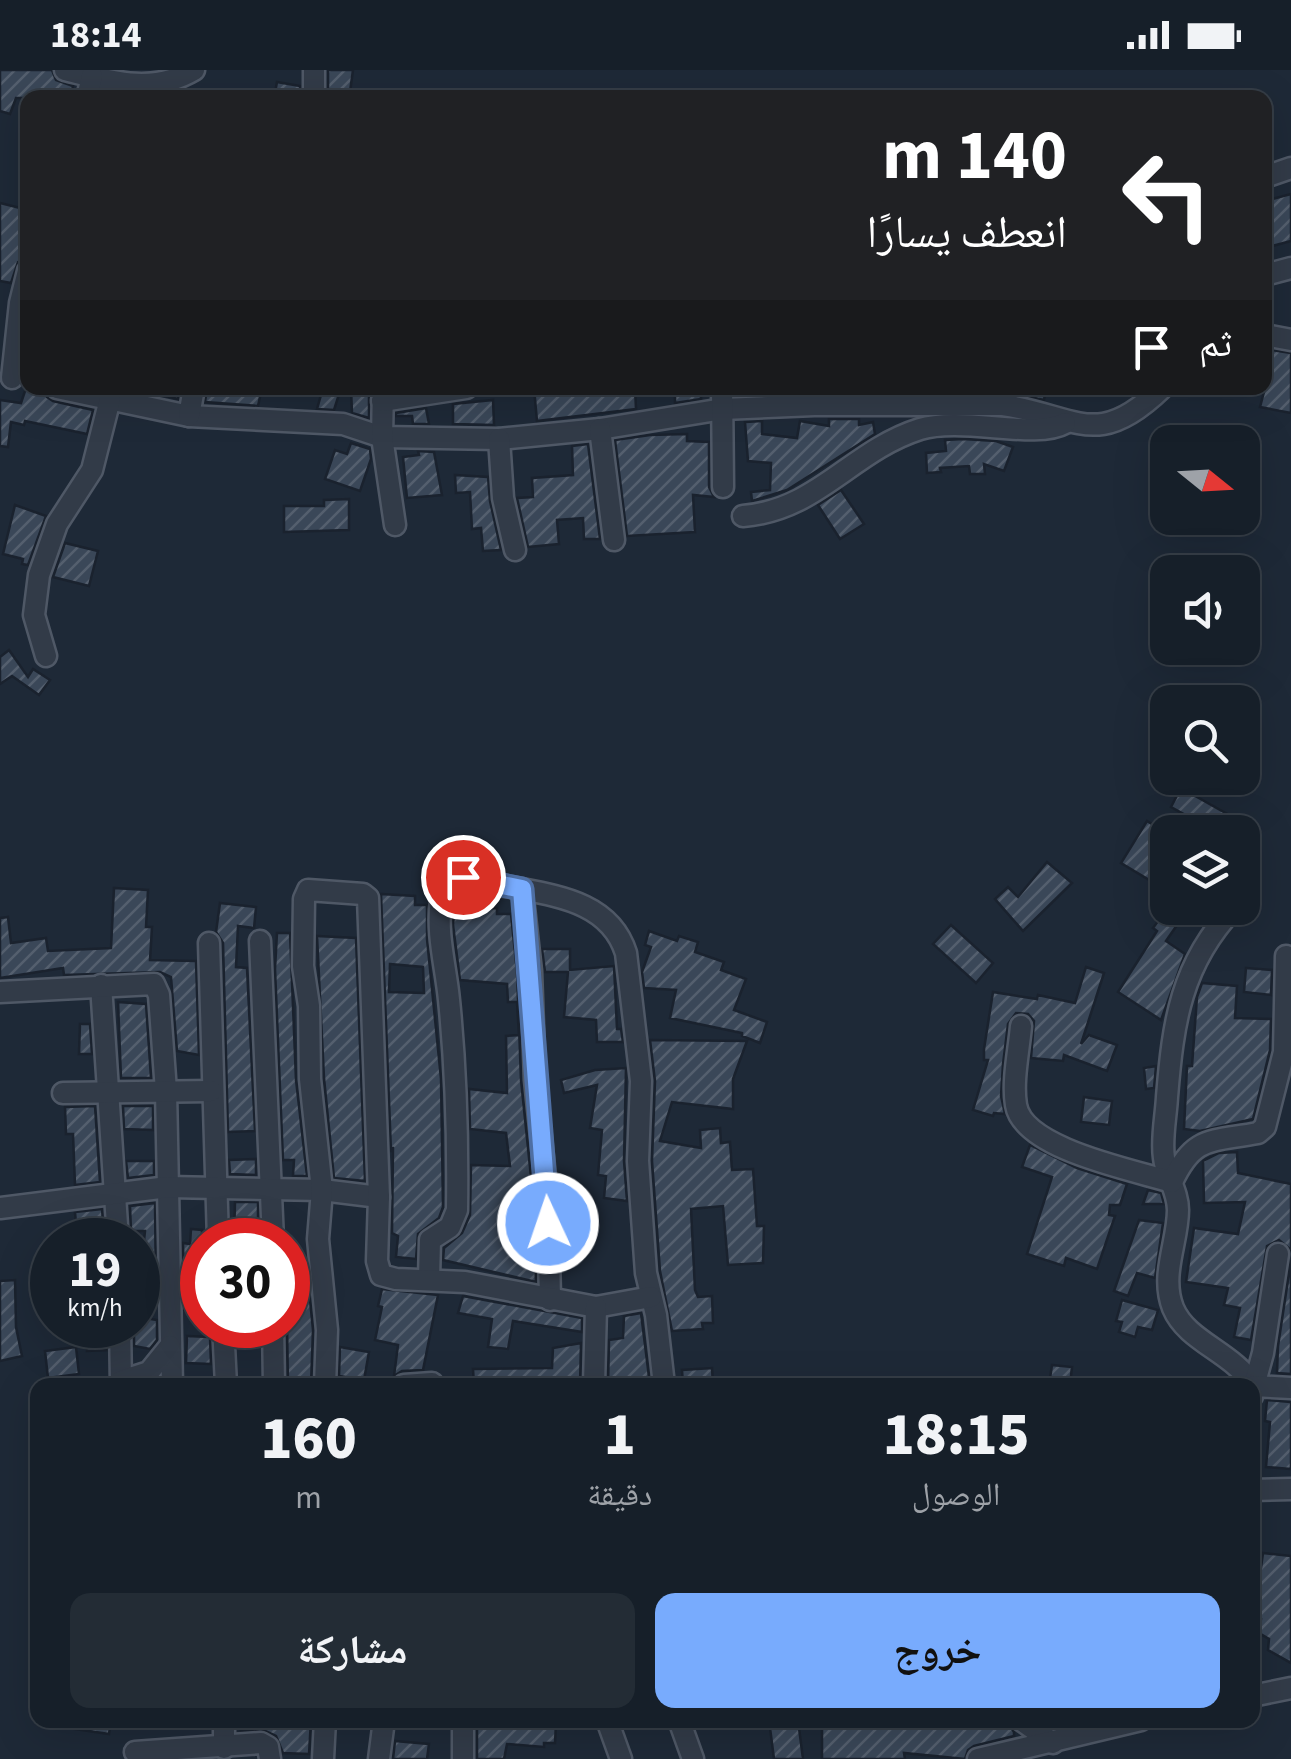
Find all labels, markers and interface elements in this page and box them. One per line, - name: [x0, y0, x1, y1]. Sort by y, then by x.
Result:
- text: 18:14: [50, 8, 142, 62]
- text: 140 m: [882, 106, 1067, 206]
- icon: left: [1102, 130, 1232, 260]
- text: انعطف يسارًا: [866, 201, 1067, 265]
- text: ثم: [1199, 317, 1232, 371]
- icon: arrive: [1124, 320, 1179, 375]
- north arrow: [1150, 425, 1260, 535]
- map controls: [1150, 425, 1260, 925]
- button: sound: [1150, 555, 1260, 665]
- button: search: [1150, 685, 1260, 795]
- button: layers: [1150, 815, 1260, 925]
- pin: [421, 835, 506, 920]
- icon: arrive: [436, 850, 491, 905]
- position arrow: [496, 1171, 600, 1275]
- speed limit sign: 30: [180, 1218, 310, 1348]
- text: 19: [69, 1235, 121, 1306]
- text: km/h: [67, 1290, 123, 1326]
- text: 1: [604, 1393, 636, 1478]
- text: 18:15: [883, 1393, 1030, 1478]
- text: 160: [261, 1397, 357, 1482]
- text: دقيقة: [587, 1472, 652, 1518]
- text: الوصول: [912, 1472, 1000, 1518]
- text: m: [295, 1475, 322, 1521]
- button: مشاركة: [70, 1593, 635, 1708]
- button: خروج: [655, 1593, 1220, 1708]

